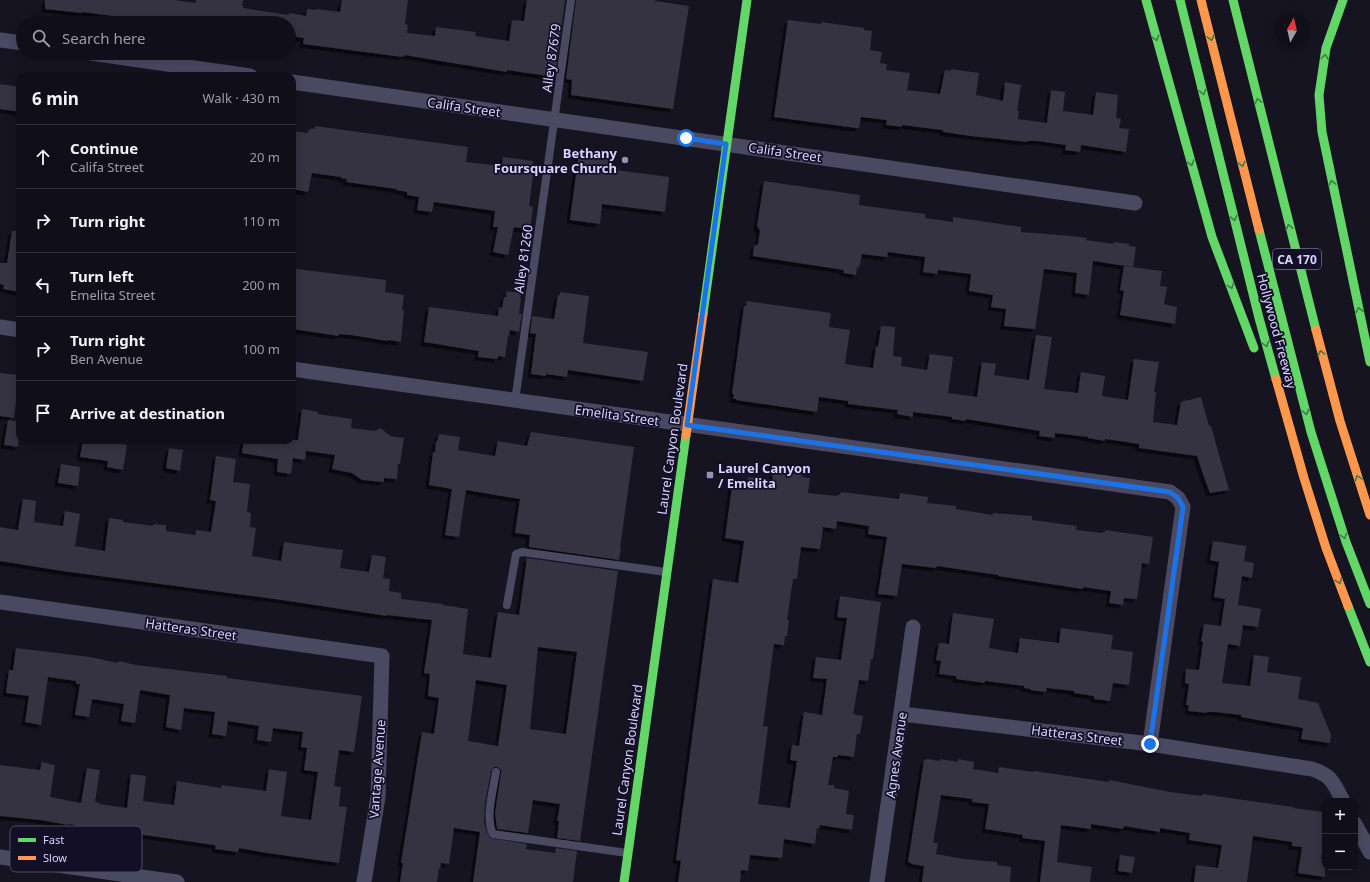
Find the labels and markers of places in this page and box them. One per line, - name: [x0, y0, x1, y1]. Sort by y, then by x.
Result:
- place label: Bethany Foursquare Church: [494, 144, 618, 177]
- marker: Bethany Foursquare Church: [620, 155, 630, 165]
- place label: Laurel Canyon / Emelita: [718, 459, 811, 492]
- marker: Laurel Canyon / Emelita: [705, 470, 715, 480]

